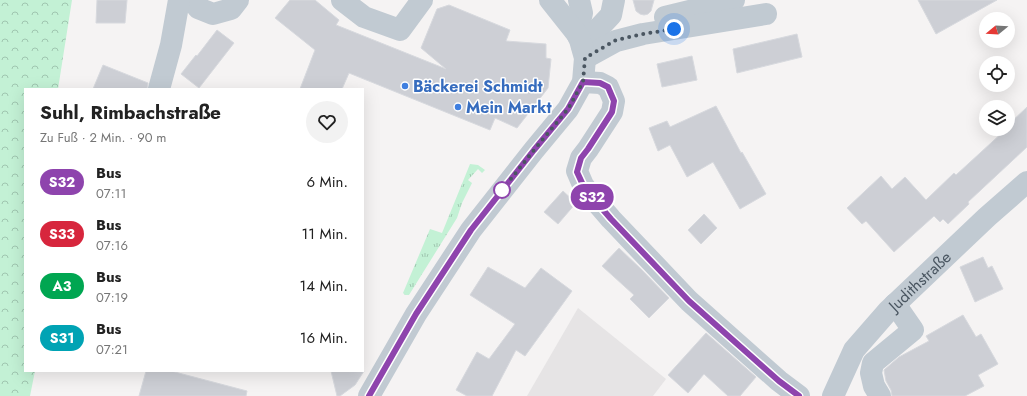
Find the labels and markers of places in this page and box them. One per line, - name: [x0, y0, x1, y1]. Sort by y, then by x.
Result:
- place label: Bäckerei Schmidt: [413, 75, 544, 98]
- marker: Bäckerei Schmidt: [400, 81, 410, 91]
- place label: Mein Markt: [466, 96, 553, 119]
- marker: Mein Markt: [453, 102, 463, 112]
- unlabelled marker: [493, 181, 511, 199]

